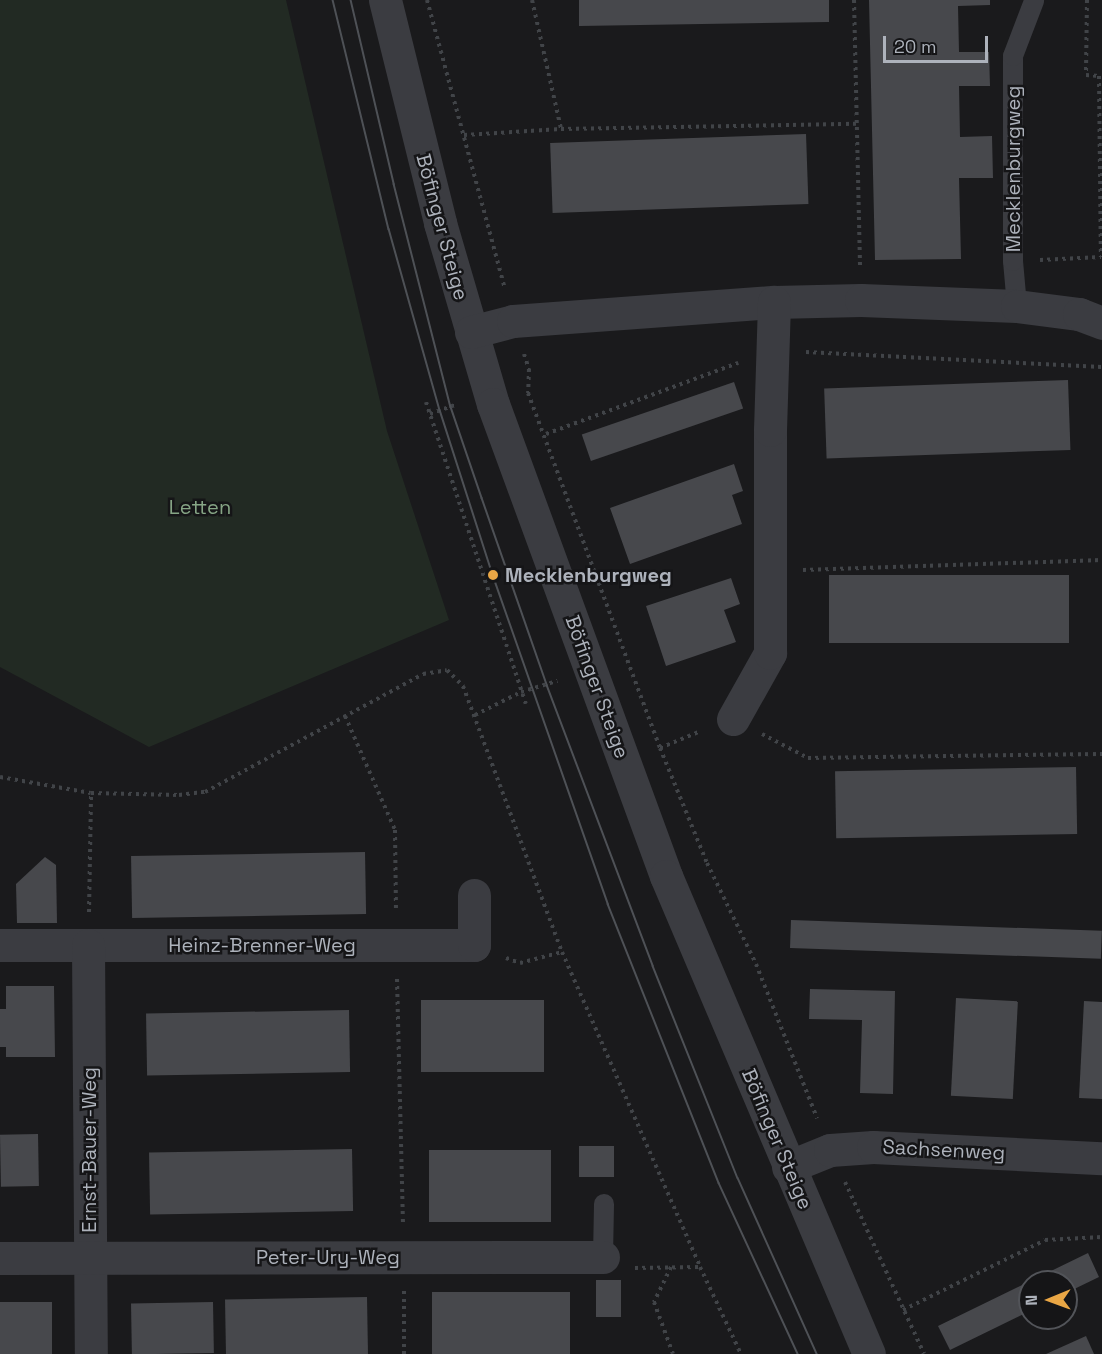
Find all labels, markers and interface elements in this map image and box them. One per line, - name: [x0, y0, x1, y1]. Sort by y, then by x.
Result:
- scale bar: [886, 24, 991, 62]
- text: 20 m: [894, 35, 937, 58]
- street label: Mecklenburgweg: [1001, 86, 1025, 252]
- street label: Böfinger Steige: [411, 151, 473, 303]
- park label: Letten: [169, 495, 231, 519]
- place label: Mecklenburgweg: [505, 563, 672, 587]
- marker: Mecklenburgweg: [486, 568, 500, 582]
- street label: Böfinger Steige: [560, 612, 634, 762]
- street label: Heinz-Brenner-Weg: [168, 933, 356, 957]
- street label: Böfinger Steige: [737, 1065, 817, 1213]
- street label: Ernst-Bauer-Weg: [77, 1067, 101, 1233]
- street label: Sachsenweg: [882, 1135, 1006, 1165]
- street label: Peter-Ury-Weg: [256, 1245, 400, 1269]
- north arrow: [1018, 1270, 1078, 1330]
- text: N: [1021, 1295, 1042, 1306]

